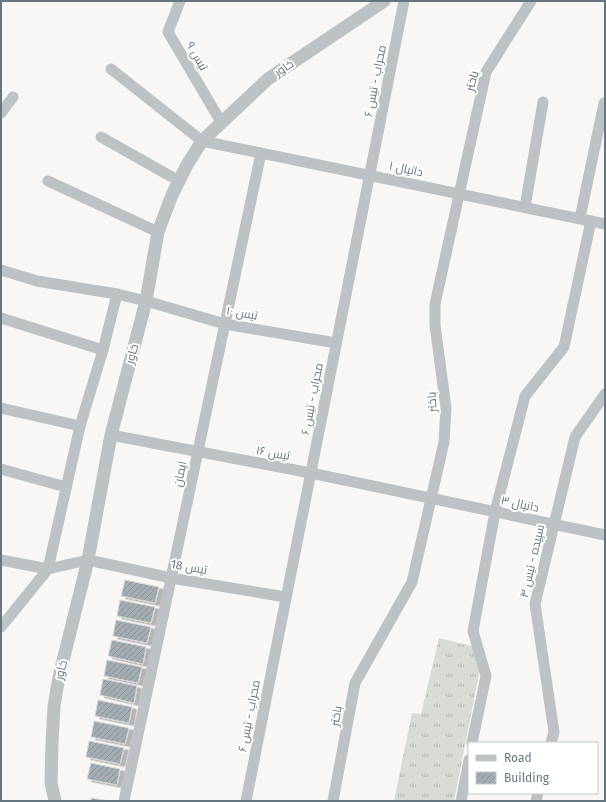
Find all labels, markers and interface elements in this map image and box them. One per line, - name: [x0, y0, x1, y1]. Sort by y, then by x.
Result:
- street label: تیس ۹: [183, 39, 211, 74]
- street label: محراب - تیس ۶: [361, 44, 389, 118]
- street label: خاور: [271, 57, 296, 80]
- street label: باختر: [462, 69, 481, 94]
- street label: دانیال ۱: [388, 159, 424, 179]
- street label: تیس ۱۰: [225, 303, 260, 323]
- street label: خاور: [122, 343, 141, 366]
- street label: محراب - تیس ۶: [298, 362, 326, 436]
- street label: باختر: [424, 391, 440, 414]
- street label: تیس ۱۶: [255, 443, 292, 463]
- street label: ایمان: [170, 460, 190, 488]
- street label: دانیال ۳: [500, 493, 541, 515]
- street label: سپیده - تیس ۴: [517, 523, 548, 599]
- street label: تیس 18: [170, 557, 209, 577]
- street label: خاور: [52, 659, 70, 682]
- street label: محراب - تیس ۶: [235, 679, 263, 753]
- street label: باختر: [327, 705, 345, 728]
- legend: [468, 742, 598, 794]
- text: Road: [504, 751, 532, 765]
- text: Building: [504, 771, 550, 785]

